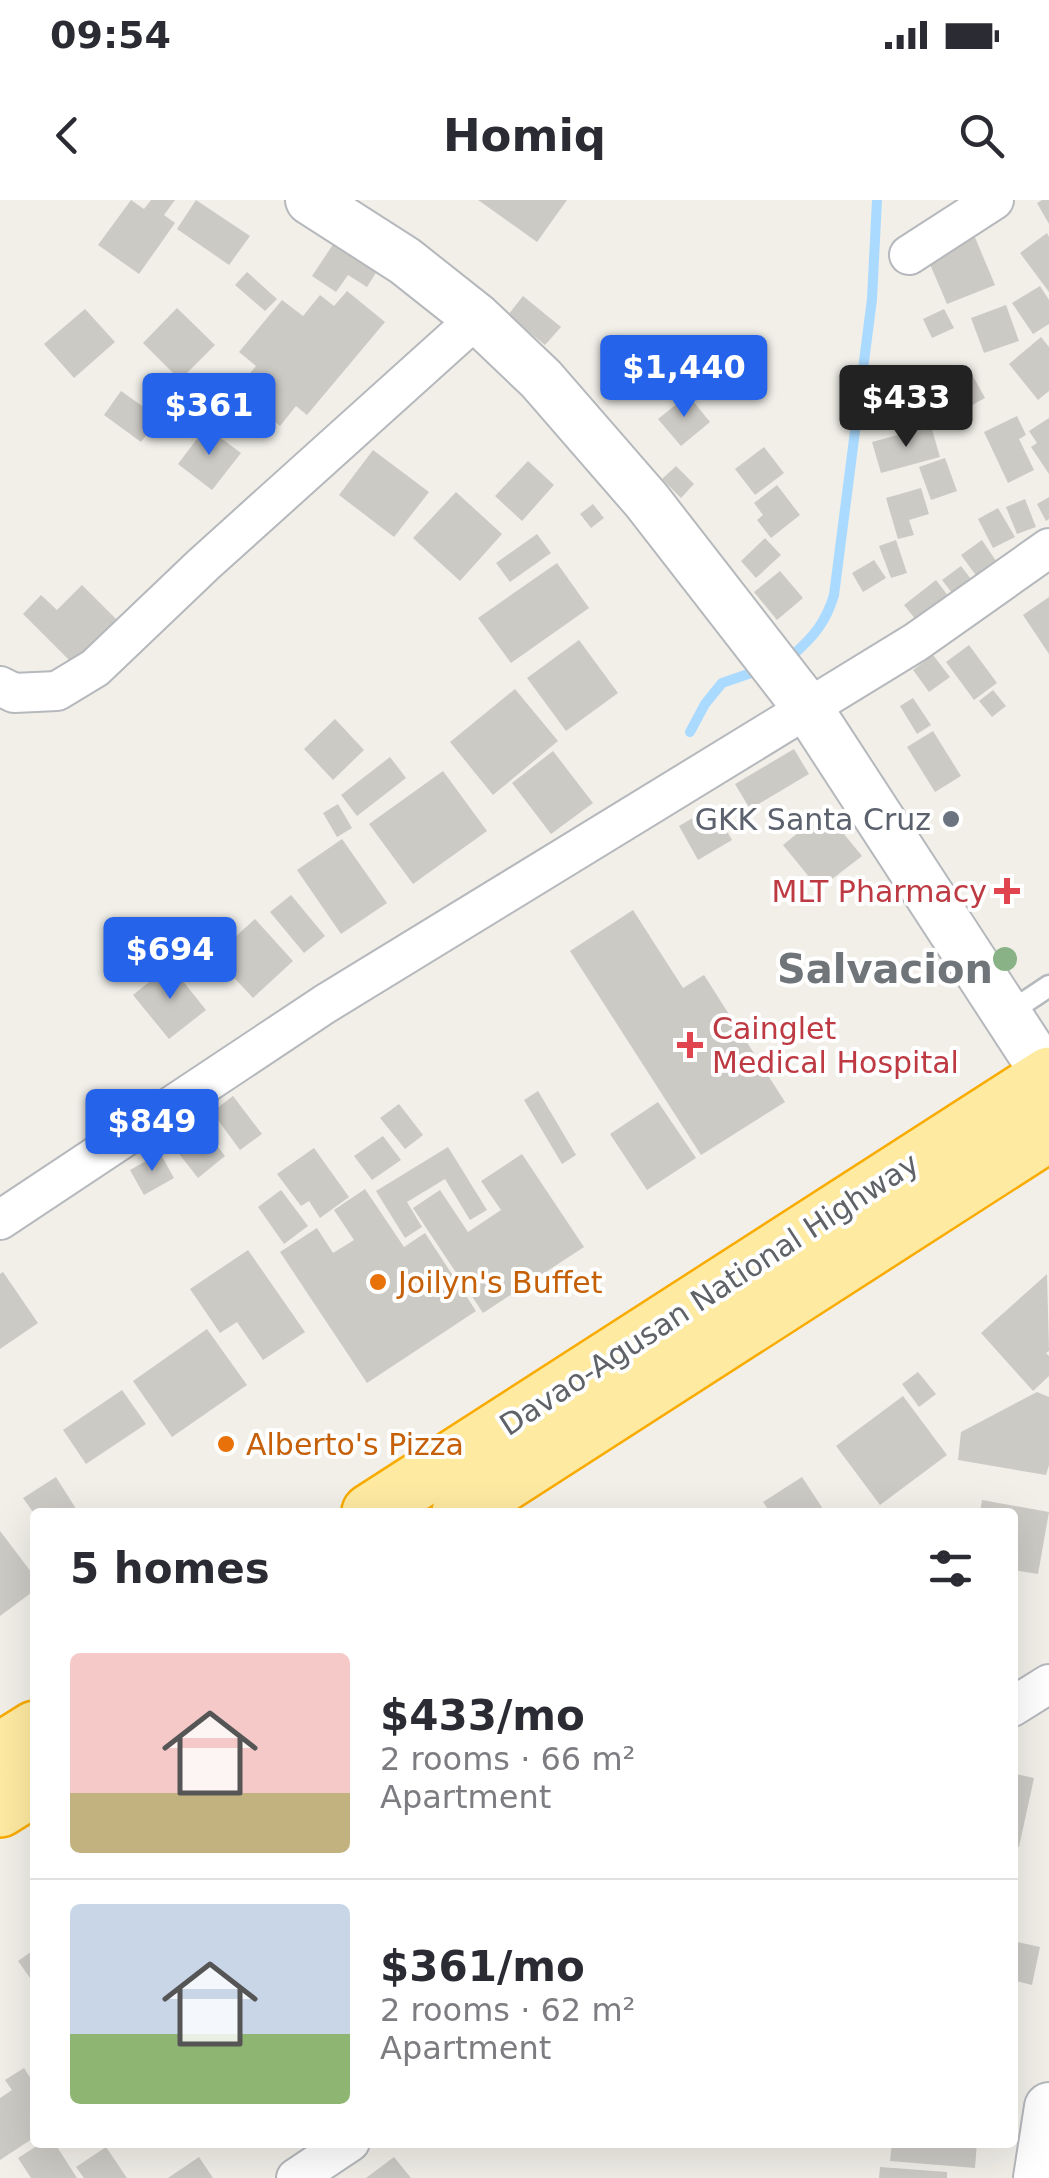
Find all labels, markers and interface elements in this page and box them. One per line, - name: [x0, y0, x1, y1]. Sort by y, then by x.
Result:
- text: 09:54: [50, 13, 171, 57]
- icon: back: [40, 108, 95, 163]
- icon: search: [954, 108, 1009, 163]
- text: Homiq: [443, 109, 606, 162]
- pin: $1,440: [603, 335, 765, 420]
- text: $1,440: [622, 348, 746, 386]
- pin: $433: [847, 365, 965, 450]
- pin: $361: [150, 373, 268, 458]
- text: $433: [861, 378, 951, 416]
- text: $361: [164, 386, 254, 424]
- place label: GKK Santa Cruz: [695, 802, 931, 837]
- marker: GKK Santa Cruz: [940, 808, 962, 830]
- place label: MLT Pharmacy: [772, 874, 987, 909]
- marker: MLT Pharmacy: [996, 880, 1018, 902]
- pin: $694: [111, 917, 229, 1002]
- text: $694: [125, 930, 215, 968]
- district label: Salvacion: [777, 946, 993, 992]
- place label: Cainglet Medical Hospital: [712, 1011, 959, 1080]
- marker: Cainglet Medical Hospital: [677, 1032, 703, 1058]
- pin: $849: [93, 1089, 211, 1174]
- text: $849: [107, 1102, 197, 1140]
- street label: Davao-Agusan National Highway: [493, 1145, 925, 1443]
- place label: Joilyn's Buffet: [396, 1265, 603, 1300]
- marker: Joilyn's Buffet: [367, 1271, 389, 1293]
- place label: Alberto's Pizza: [246, 1427, 464, 1462]
- marker: Alberto's Pizza: [215, 1433, 237, 1455]
- icon: filters: [923, 1541, 978, 1596]
- text: 5 homes: [70, 1544, 270, 1593]
- text: $433/mo: [380, 1691, 585, 1740]
- icon: home: [150, 1693, 270, 1813]
- text: 2 rooms · 66 m²: [380, 1740, 635, 1778]
- text: Apartment: [380, 1778, 551, 1816]
- text: $361/mo: [380, 1942, 585, 1991]
- icon: home: [150, 1944, 270, 2064]
- text: 2 rooms · 62 m²: [380, 1991, 635, 2029]
- text: Apartment: [380, 2029, 551, 2067]

